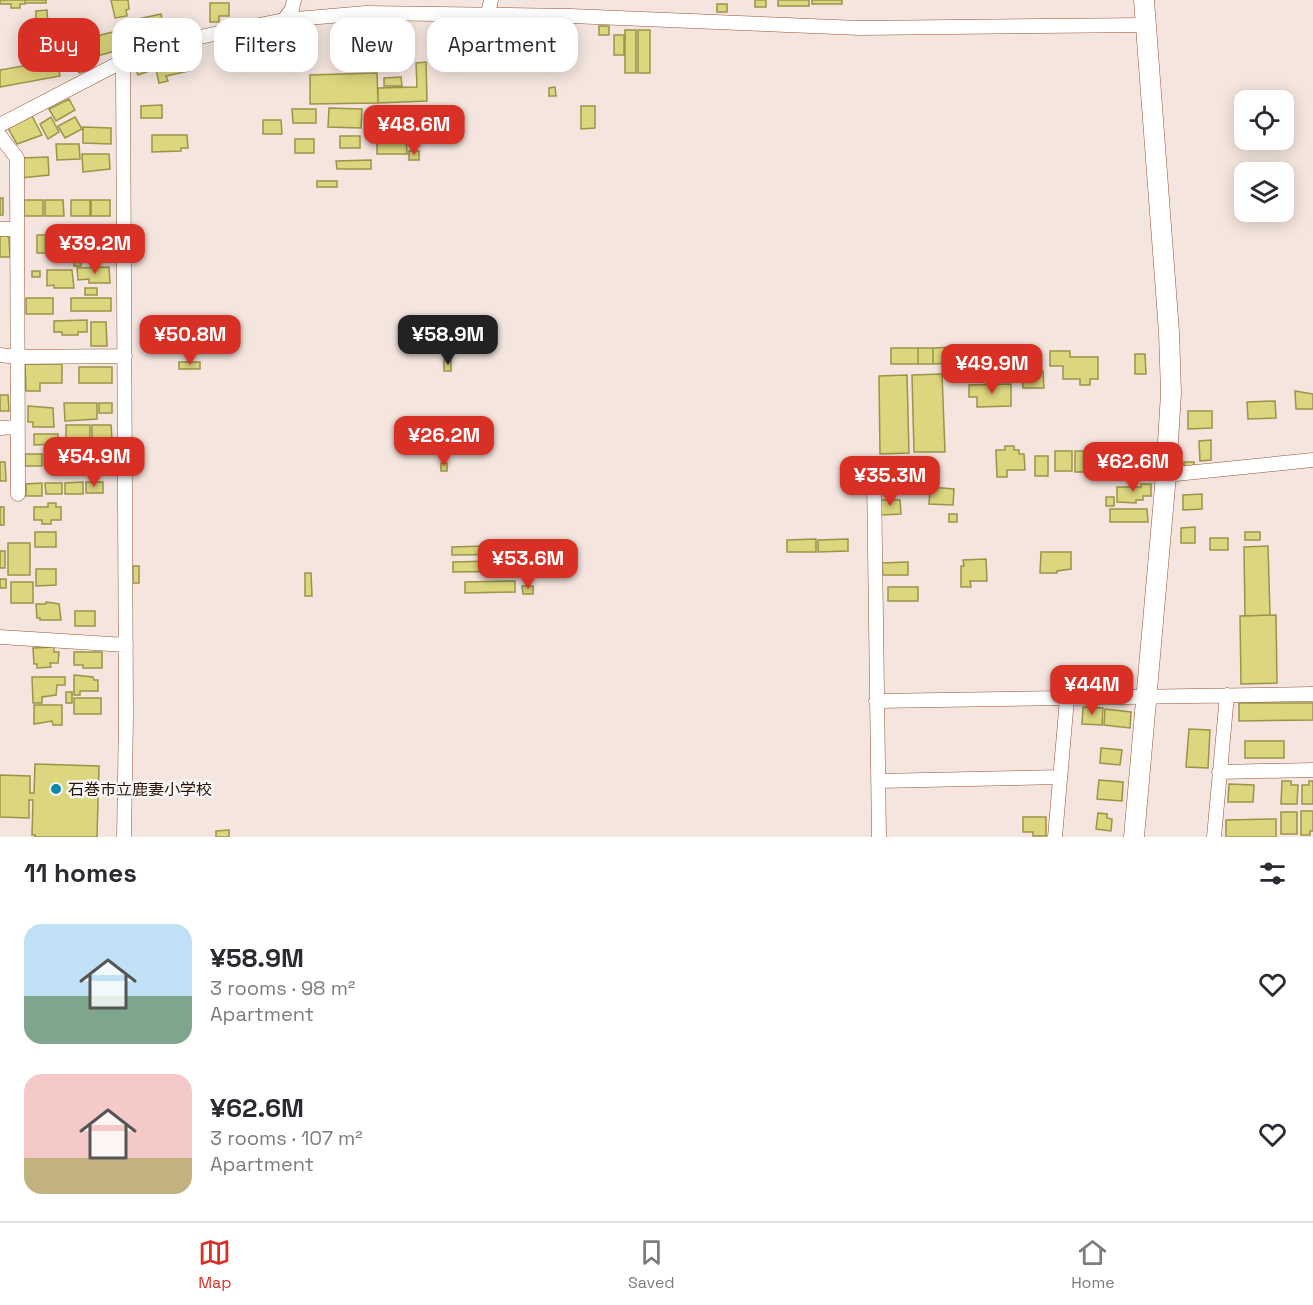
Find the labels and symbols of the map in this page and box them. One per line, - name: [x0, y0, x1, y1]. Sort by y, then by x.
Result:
- pin: ¥48.6M: [365, 105, 463, 156]
- pin: ¥39.2M: [46, 224, 144, 275]
- pin: ¥50.8M: [141, 315, 239, 366]
- pin: ¥58.9M: [399, 315, 497, 366]
- pin: ¥49.9M: [943, 344, 1041, 395]
- pin: ¥26.2M: [395, 416, 493, 467]
- pin: ¥54.9M: [45, 437, 143, 488]
- pin: ¥62.6M: [1084, 442, 1182, 493]
- pin: ¥35.3M: [841, 456, 939, 507]
- pin: ¥53.6M: [479, 539, 577, 590]
- pin: ¥44M: [1056, 665, 1128, 716]
- place label: 石巻市立鹿妻小学校: [68, 779, 212, 800]
- marker: 石巻市立鹿妻小学校: [49, 782, 63, 796]

